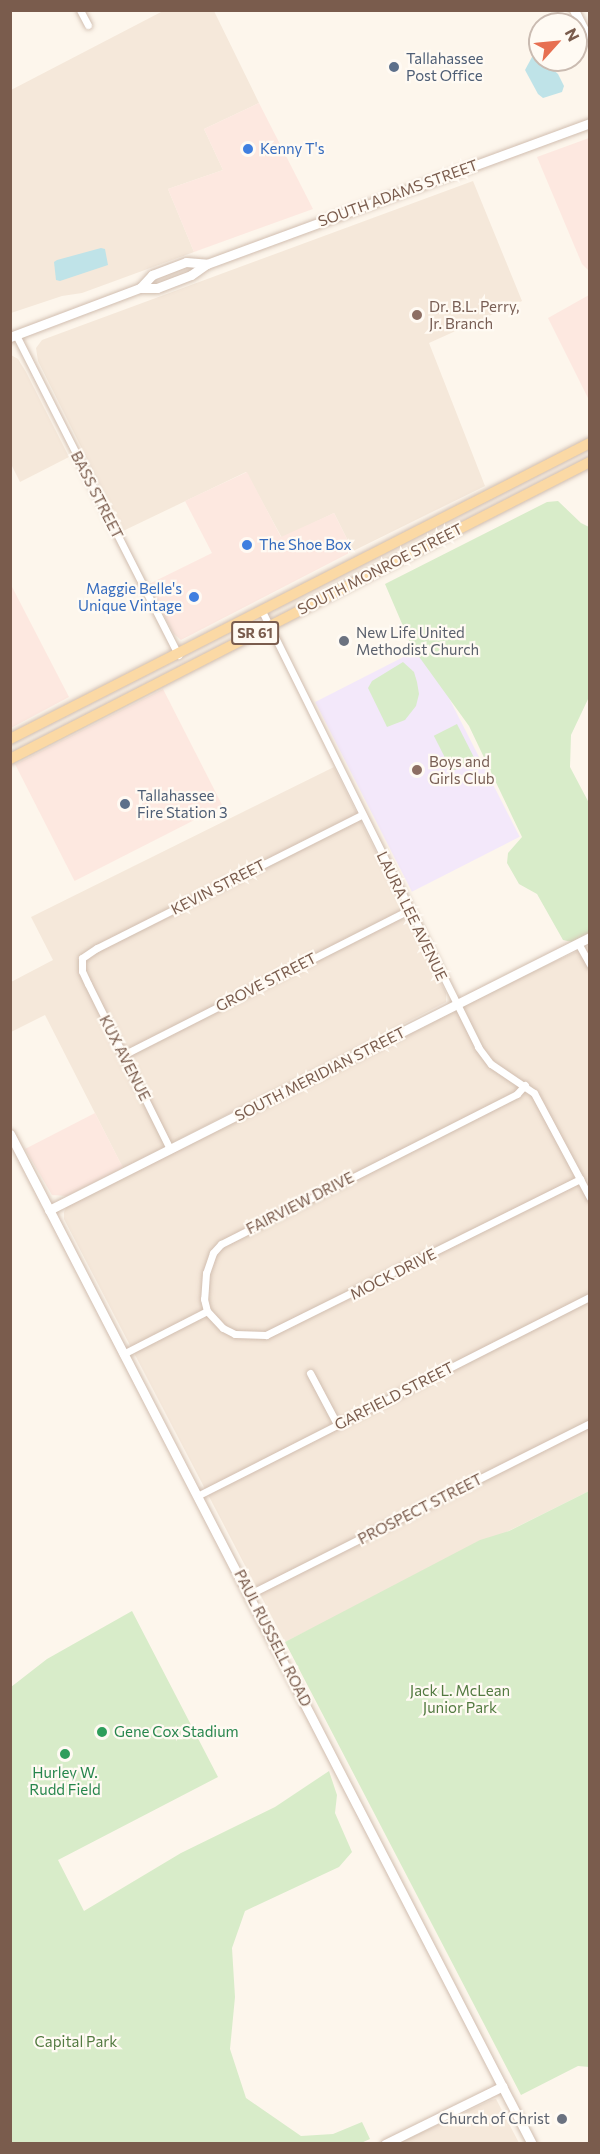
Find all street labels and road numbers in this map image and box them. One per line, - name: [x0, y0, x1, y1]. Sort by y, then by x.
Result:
- street label: SOUTH ADAMS STREET: [316, 156, 480, 230]
- street label: BASS STREET: [67, 448, 127, 542]
- street label: SOUTH MONROE STREET: [294, 519, 466, 619]
- road number: SR 61: [231, 622, 279, 644]
- street label: LAURA LEE AVENUE: [373, 848, 451, 984]
- street label: KEVIN STREET: [168, 856, 268, 918]
- street label: GROVE STREET: [213, 949, 319, 1015]
- street label: KUX AVENUE: [96, 1012, 154, 1104]
- street label: SOUTH MERIDIAN STREET: [232, 1023, 408, 1125]
- street label: FAIRVIEW DRIVE: [243, 1168, 357, 1238]
- street label: MOCK DRIVE: [347, 1245, 439, 1303]
- street label: GARFIELD STREET: [331, 1358, 457, 1434]
- street label: PROSPECT STREET: [355, 1470, 485, 1548]
- street label: PAUL RUSSELL ROAD: [231, 1567, 315, 1709]

